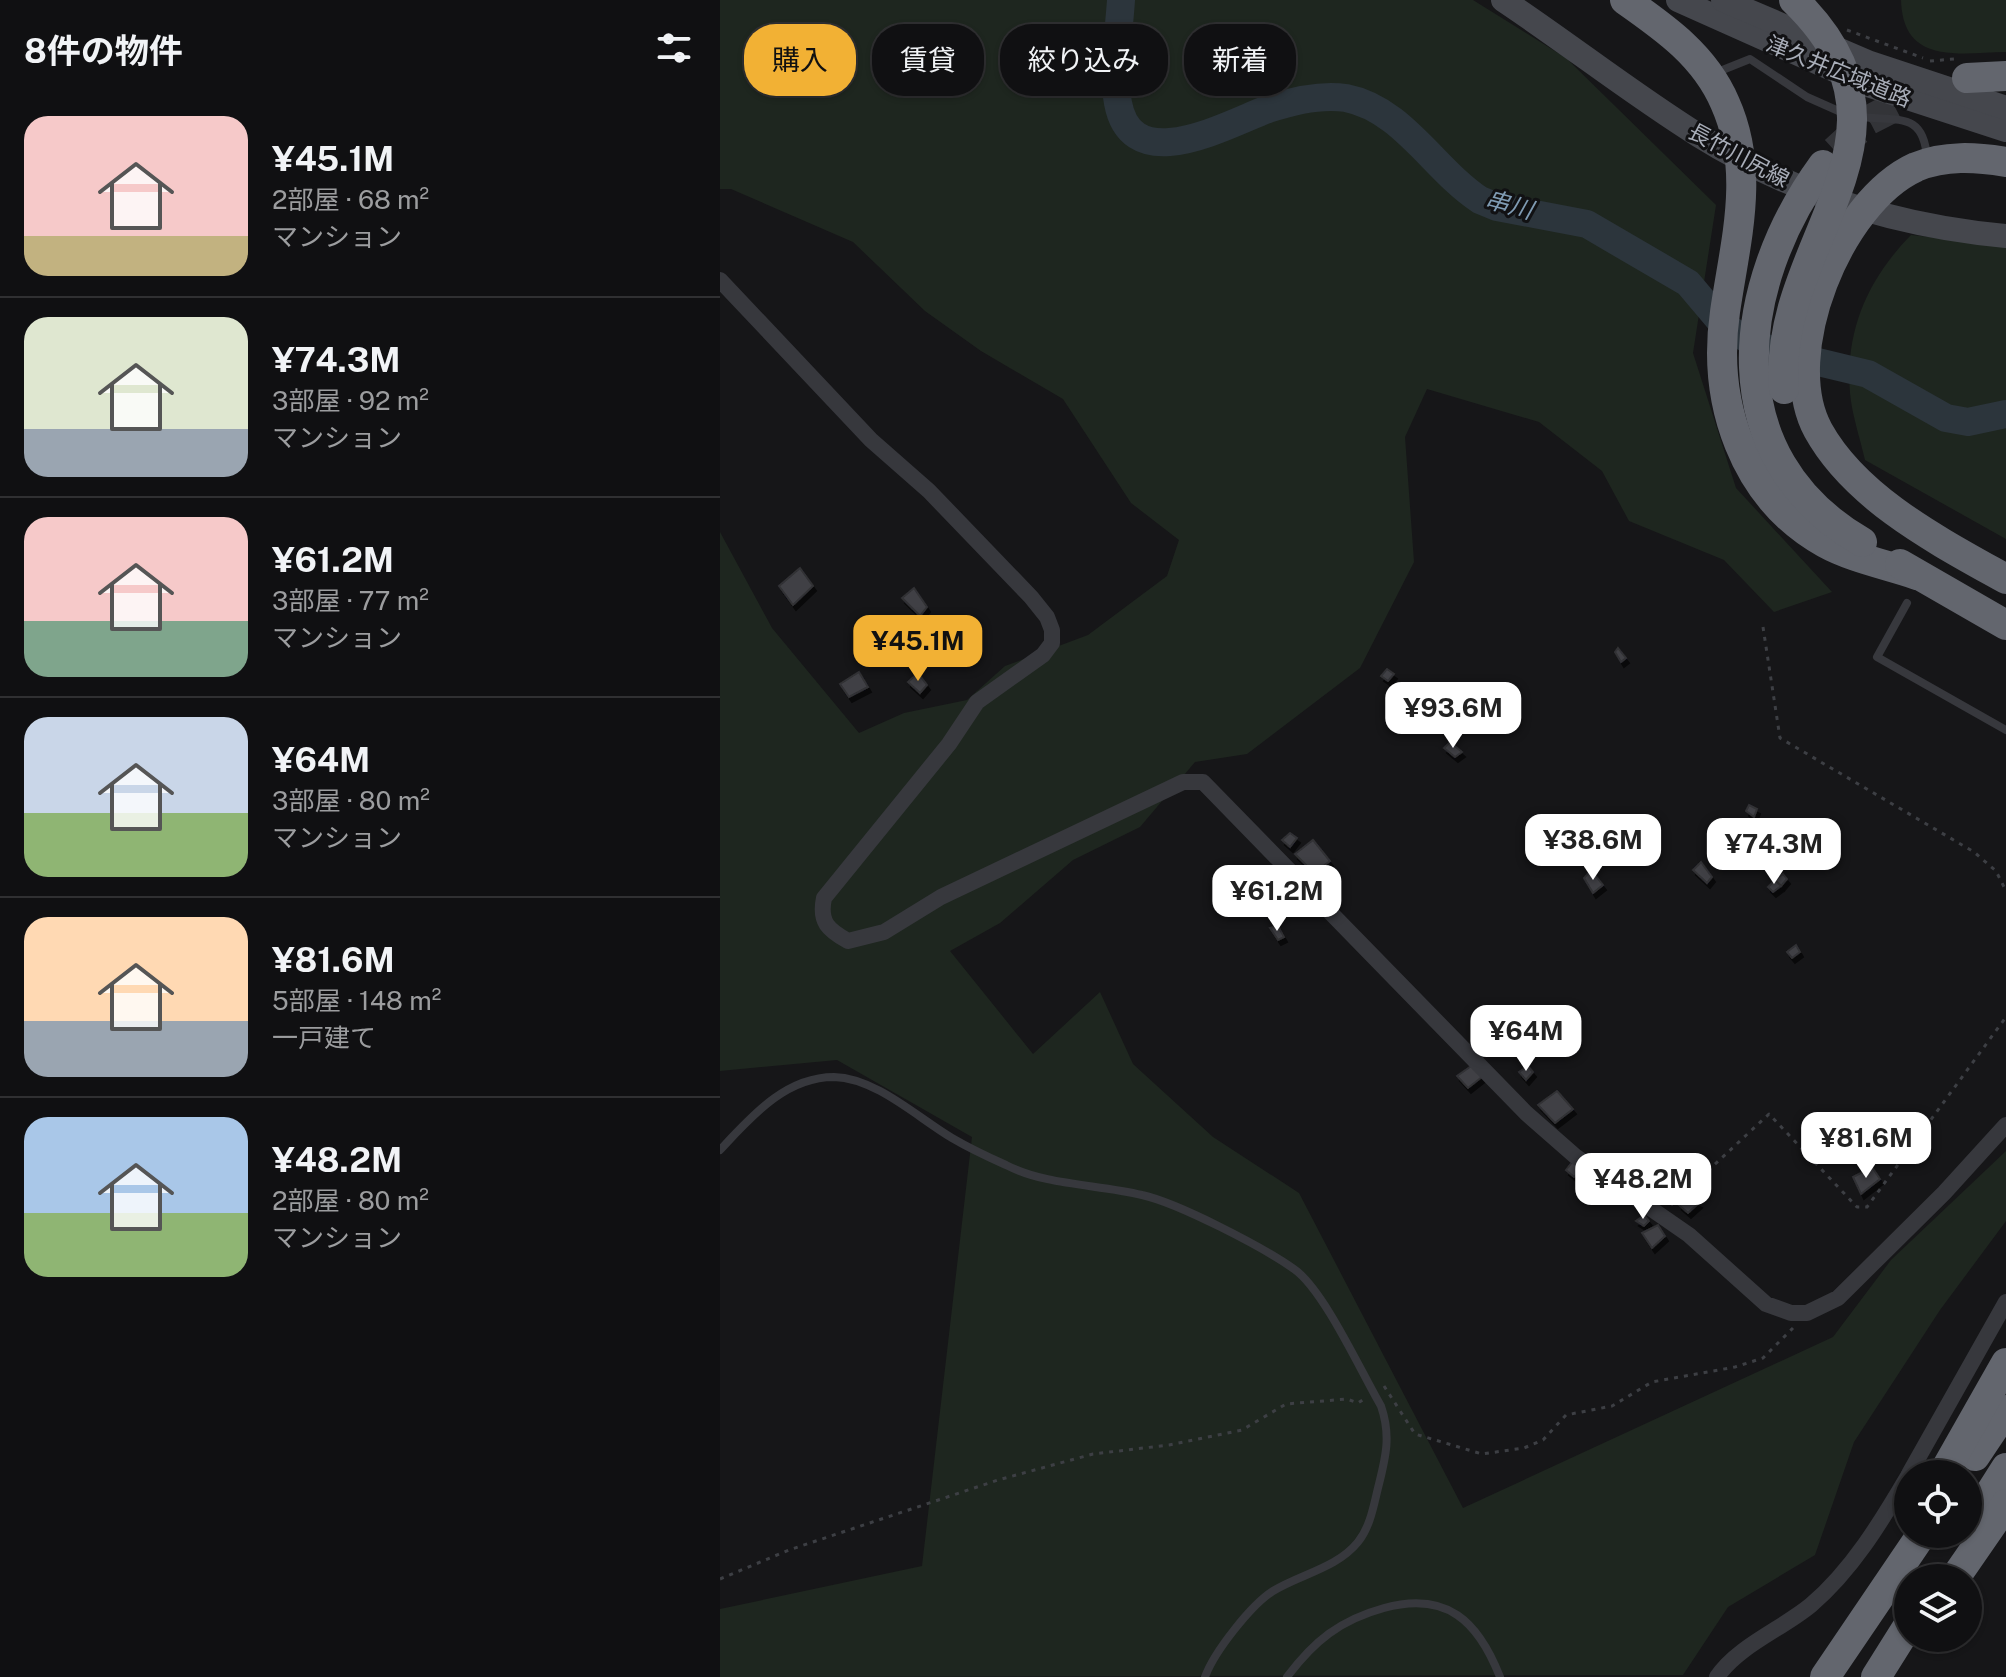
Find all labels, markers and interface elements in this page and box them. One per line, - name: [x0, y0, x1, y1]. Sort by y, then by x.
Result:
- chip: 購入: [744, 24, 856, 96]
- chip: 賃貸: [872, 24, 984, 96]
- chip: 絞り込み: [1000, 24, 1168, 96]
- chip: 新着: [1184, 24, 1296, 96]
- icon: filters: [652, 26, 696, 70]
- street label: 津久井広域道路: [1763, 30, 1915, 112]
- text: 8件の物件: [24, 31, 183, 71]
- street label: 長竹川尻線: [1684, 118, 1794, 192]
- text: ¥45.1M: [272, 139, 394, 179]
- icon: home: [88, 148, 184, 244]
- text: 2部屋 · 68 m²: [272, 184, 429, 215]
- water label: 串川: [1482, 184, 1539, 225]
- text: マンション: [272, 221, 402, 252]
- text: ¥74.3M: [272, 340, 401, 380]
- icon: home: [88, 349, 184, 445]
- text: 3部屋 · 92 m²: [272, 385, 429, 416]
- text: マンション: [272, 422, 402, 453]
- text: ¥61.2M: [272, 540, 394, 580]
- icon: home: [88, 549, 184, 645]
- text: 3部屋 · 77 m²: [272, 585, 429, 616]
- pin: ¥45.1M: [853, 615, 983, 683]
- text: マンション: [272, 622, 402, 653]
- text: ¥45.1M: [871, 625, 965, 656]
- pin: ¥93.6M: [1388, 682, 1518, 750]
- text: ¥93.6M: [1403, 692, 1503, 723]
- text: ¥64M: [272, 740, 370, 780]
- icon: home: [88, 749, 184, 845]
- text: 3部屋 · 80 m²: [272, 785, 430, 816]
- pin: ¥38.6M: [1528, 814, 1658, 882]
- pin: ¥74.3M: [1709, 818, 1839, 886]
- text: マンション: [272, 822, 402, 853]
- text: ¥38.6M: [1543, 824, 1643, 855]
- text: ¥74.3M: [1725, 828, 1823, 859]
- pin: ¥61.2M: [1212, 865, 1342, 933]
- text: ¥61.2M: [1230, 875, 1324, 906]
- text: ¥81.6M: [272, 940, 395, 980]
- icon: home: [88, 949, 184, 1045]
- text: 5部屋 · 148 m²: [272, 985, 441, 1016]
- pin: ¥64M: [1479, 1005, 1573, 1073]
- text: ¥64M: [1488, 1015, 1564, 1046]
- text: 一戸建て: [272, 1022, 376, 1053]
- pin: ¥81.6M: [1801, 1112, 1931, 1180]
- text: ¥81.6M: [1819, 1122, 1913, 1153]
- text: ¥48.2M: [272, 1140, 402, 1180]
- icon: home: [88, 1149, 184, 1245]
- pin: ¥48.2M: [1578, 1153, 1708, 1221]
- text: ¥48.2M: [1593, 1163, 1693, 1194]
- text: 2部屋 · 80 m²: [272, 1185, 429, 1216]
- text: マンション: [272, 1222, 402, 1253]
- map controls: [1894, 1460, 1982, 1652]
- button: locate: [1894, 1460, 1982, 1548]
- button: layers: [1894, 1564, 1982, 1652]

